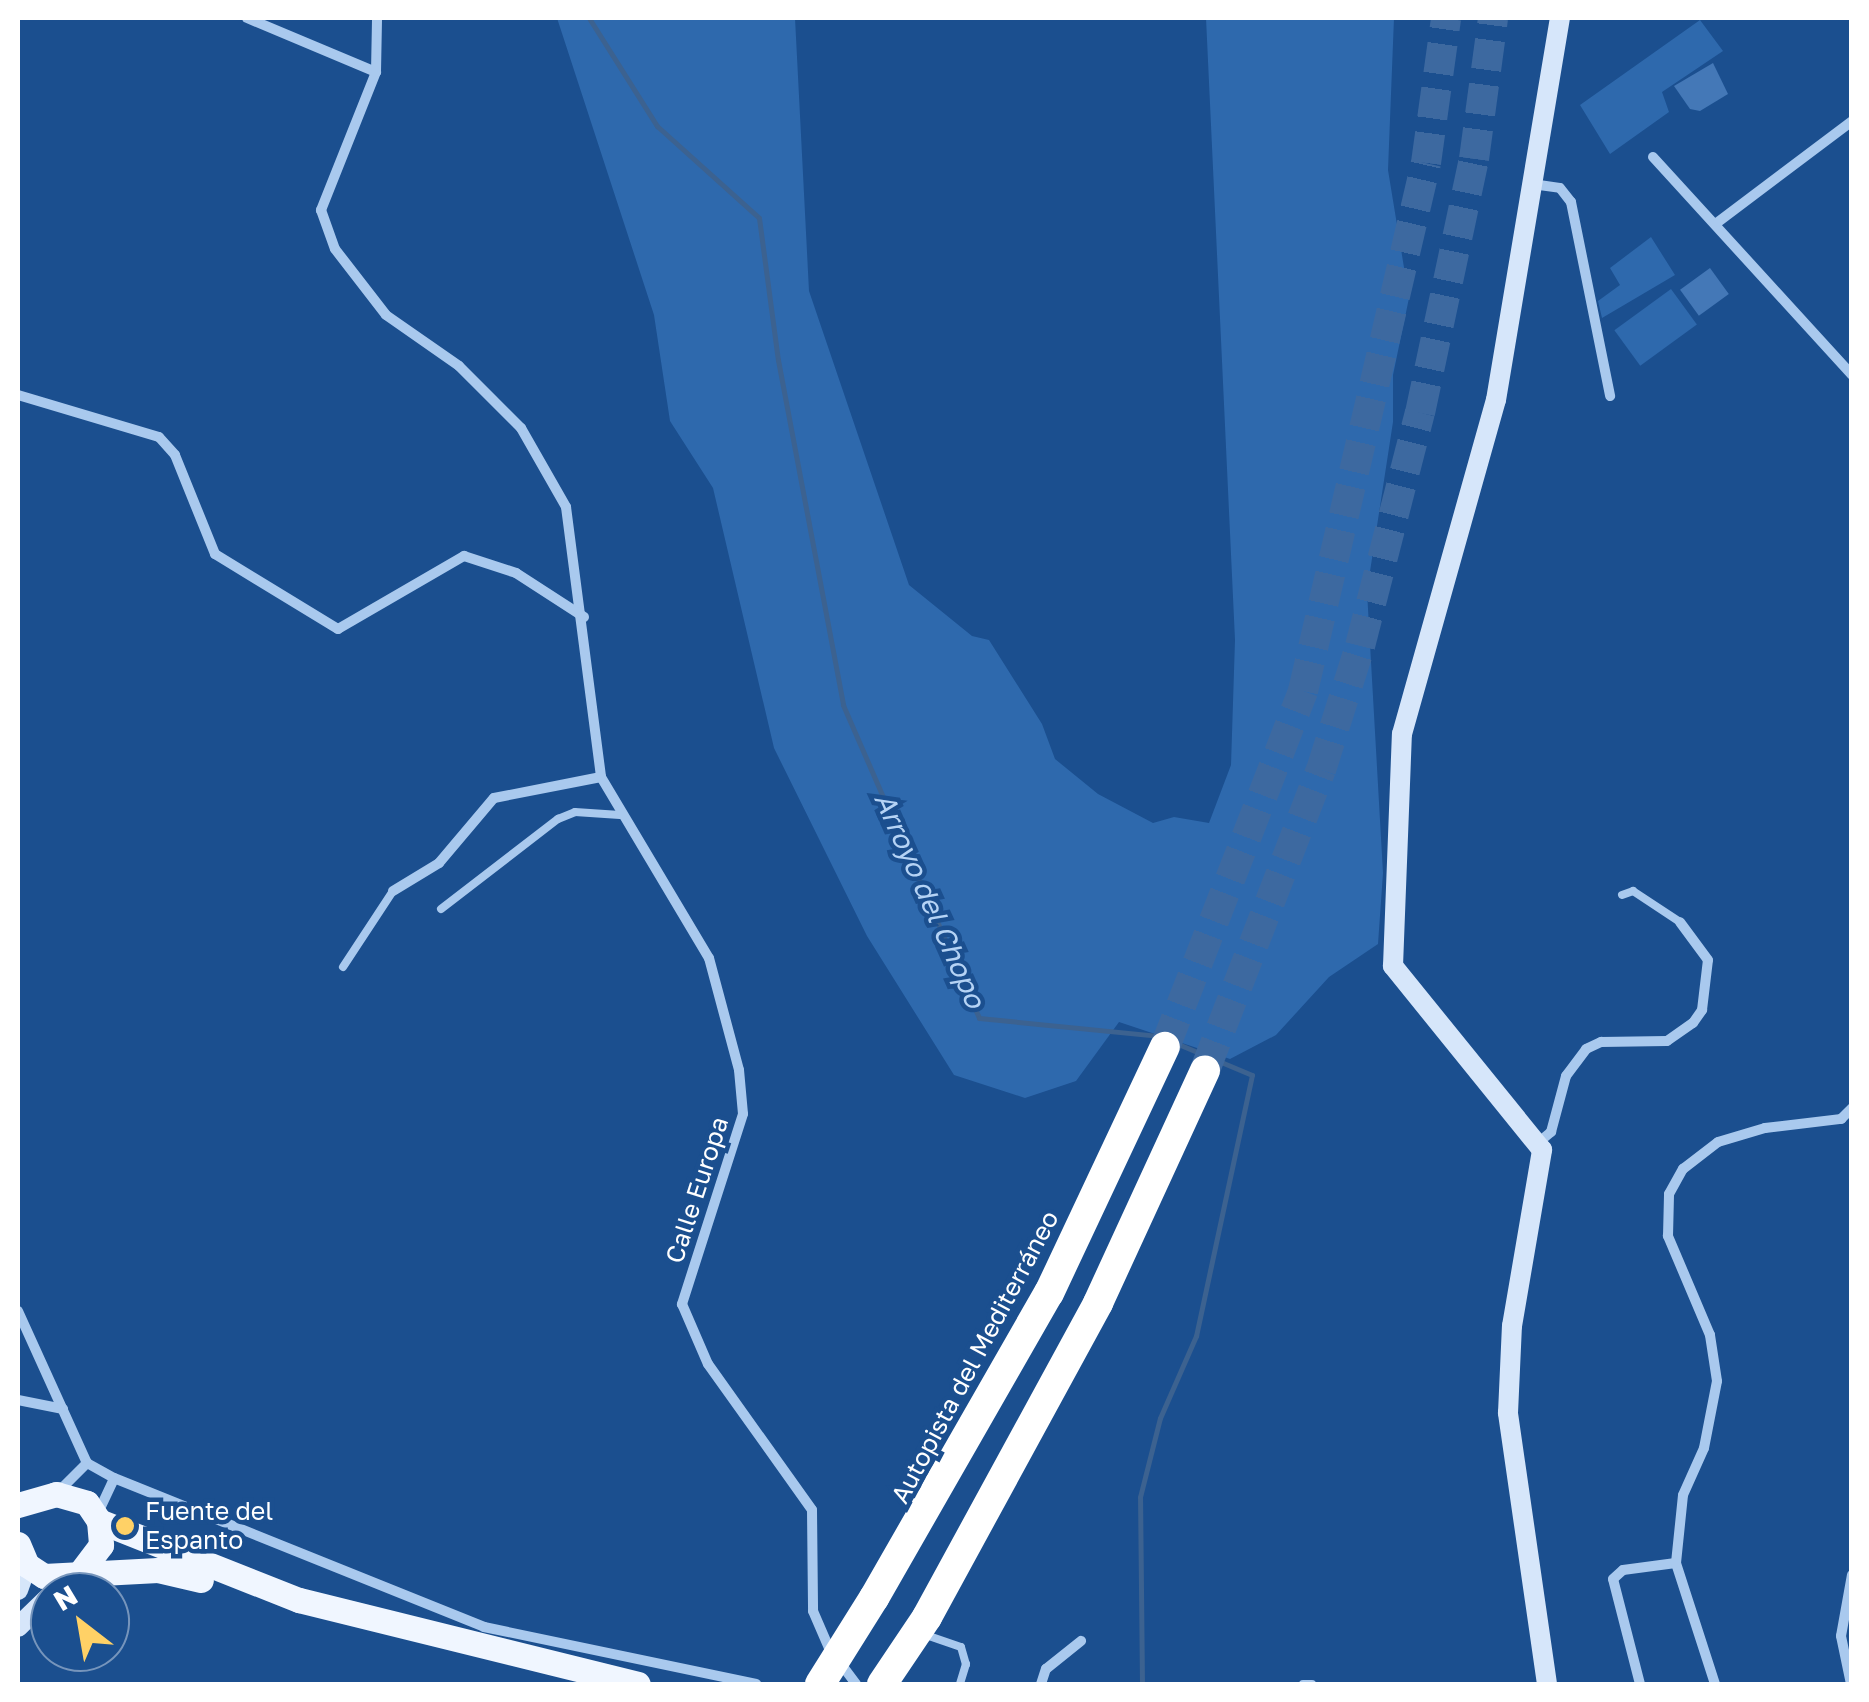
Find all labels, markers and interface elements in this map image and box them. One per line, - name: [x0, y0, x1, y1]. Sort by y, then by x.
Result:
- water label: Arroyo del Chopo: [867, 787, 993, 1013]
- street label: Calle Europa: [659, 1113, 735, 1267]
- street label: Autopista del Mediterráneo: [885, 1206, 1065, 1508]
- place label: Fuente del Espanto: [145, 1497, 273, 1556]
- marker: Fuente del Espanto: [114, 1515, 136, 1537]
- north arrow: [30, 1572, 130, 1672]
- text: N: [48, 1578, 83, 1617]

